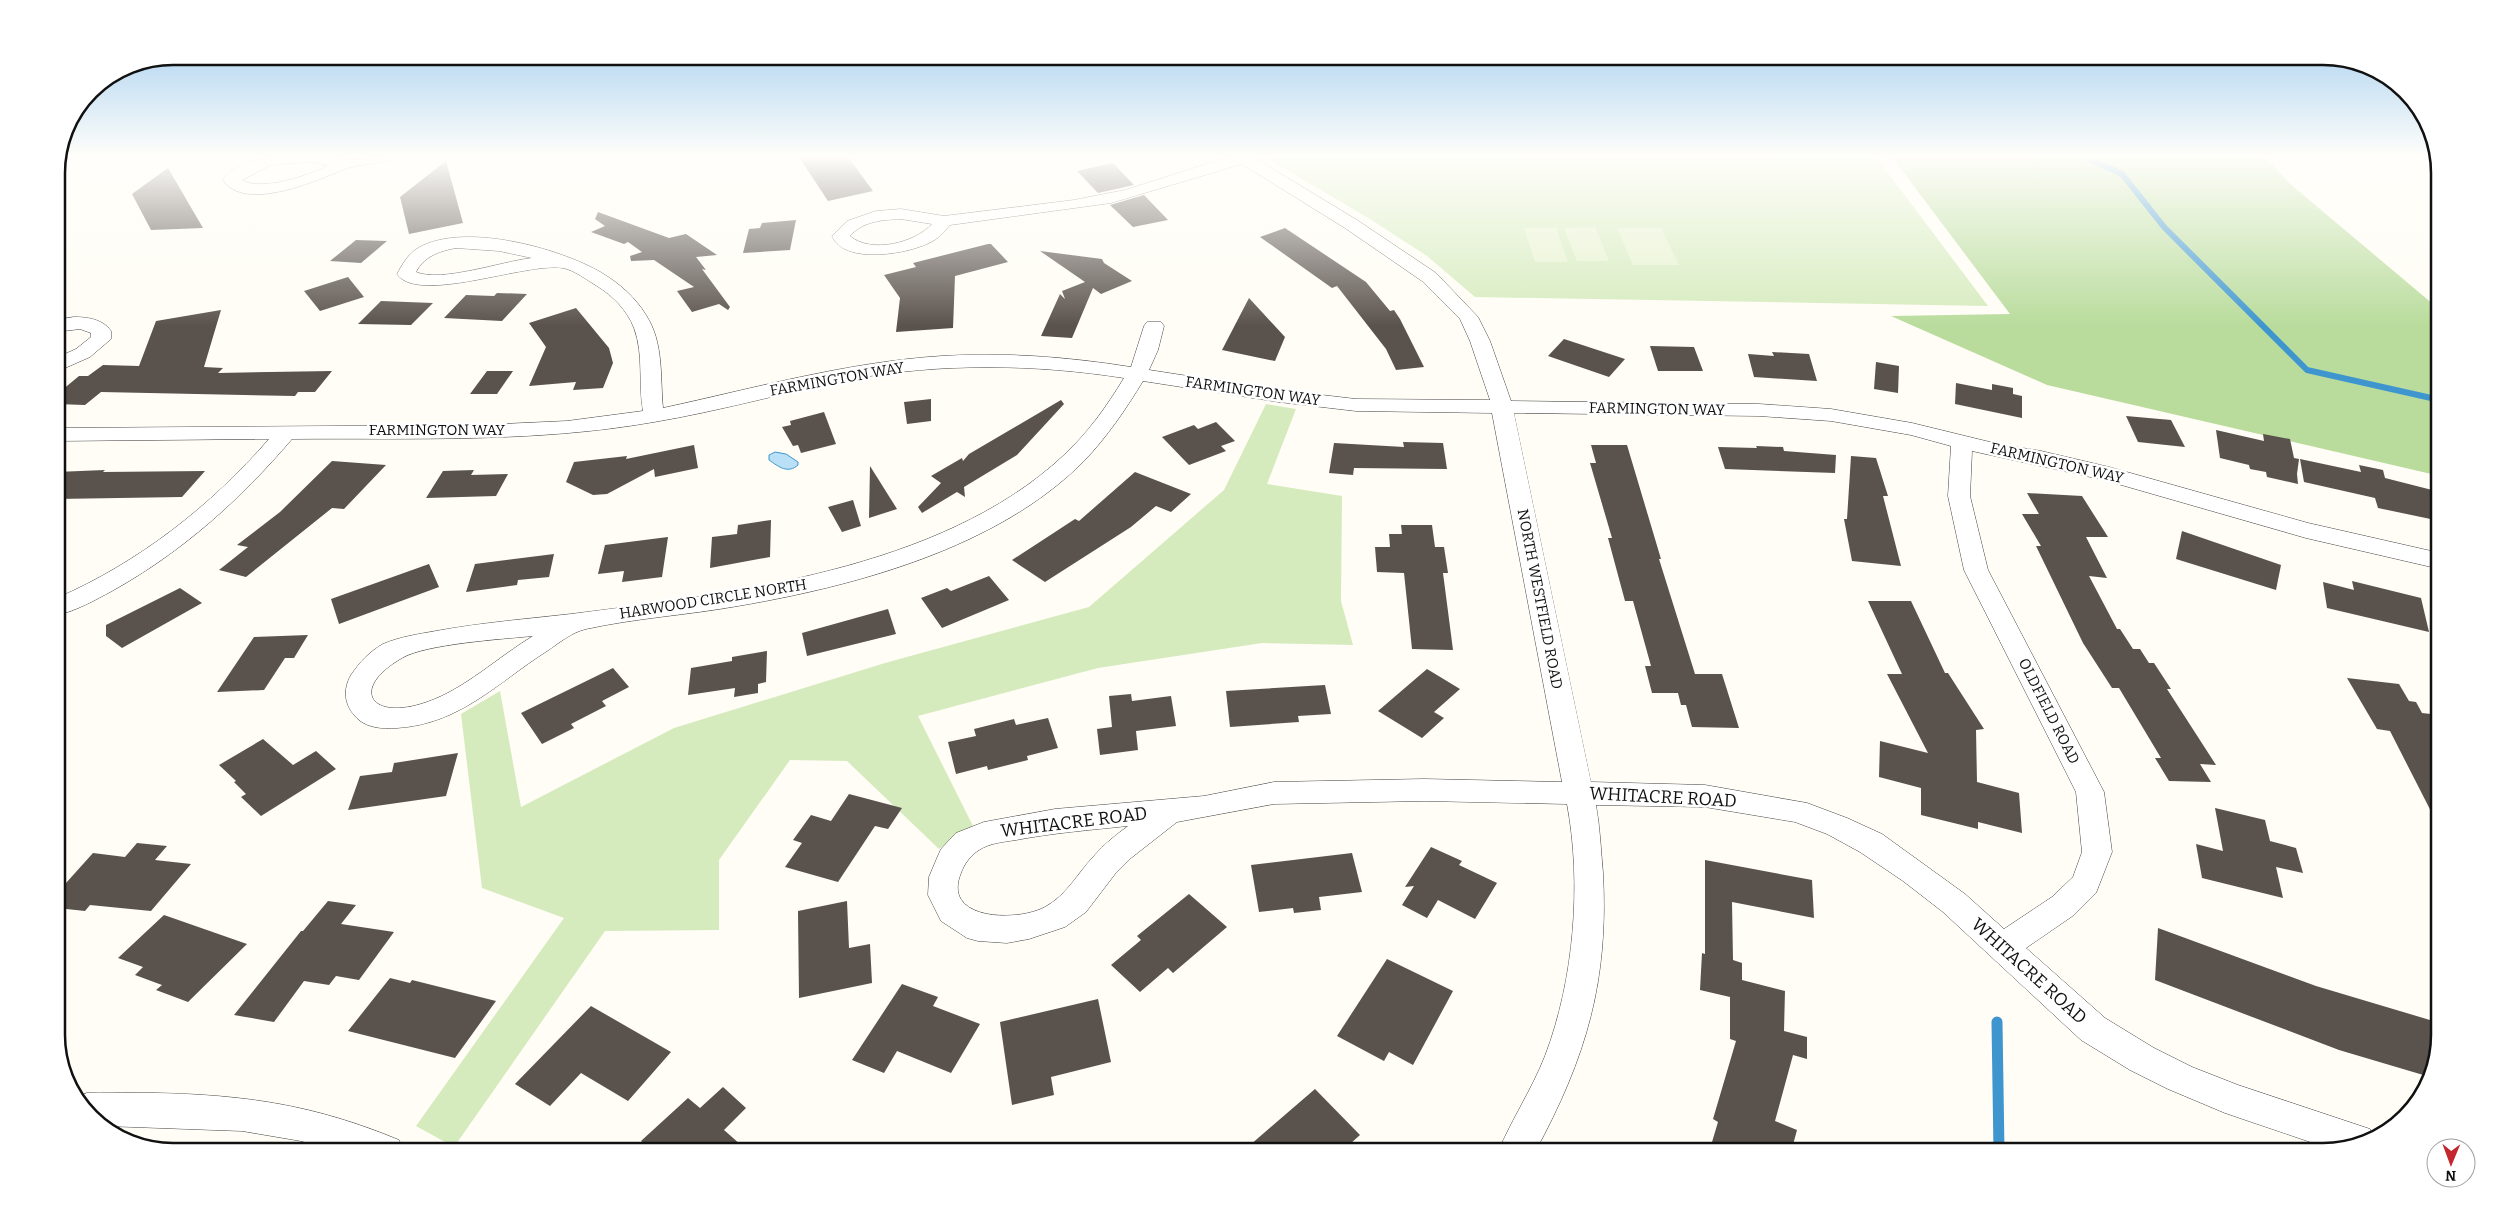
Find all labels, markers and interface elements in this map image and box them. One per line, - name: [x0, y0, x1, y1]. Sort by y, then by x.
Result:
- street label: FARMINGTON WAY: [768, 358, 906, 400]
- street label: FARMINGTON WAY: [1184, 373, 1322, 409]
- street label: FARMINGTON WAY: [1589, 399, 1726, 419]
- street label: FARMINGTON WAY: [369, 421, 506, 439]
- street label: FARMINGTON WAY: [1988, 439, 2126, 487]
- street label: NORTH WESTFIELD ROAD: [1514, 507, 1566, 691]
- street label: HARWOOD CIRCLE NORTH: [618, 575, 808, 623]
- street label: OLDFIELD ROAD: [2015, 655, 2083, 767]
- street label: WHITACRE ROAD: [1589, 782, 1737, 812]
- street label: WHITACRE ROAD: [999, 802, 1149, 842]
- street label: WHITACRE ROAD: [1967, 913, 2091, 1029]
- north arrow: [2426, 1138, 2476, 1188]
- text: N: [2445, 1167, 2456, 1184]

